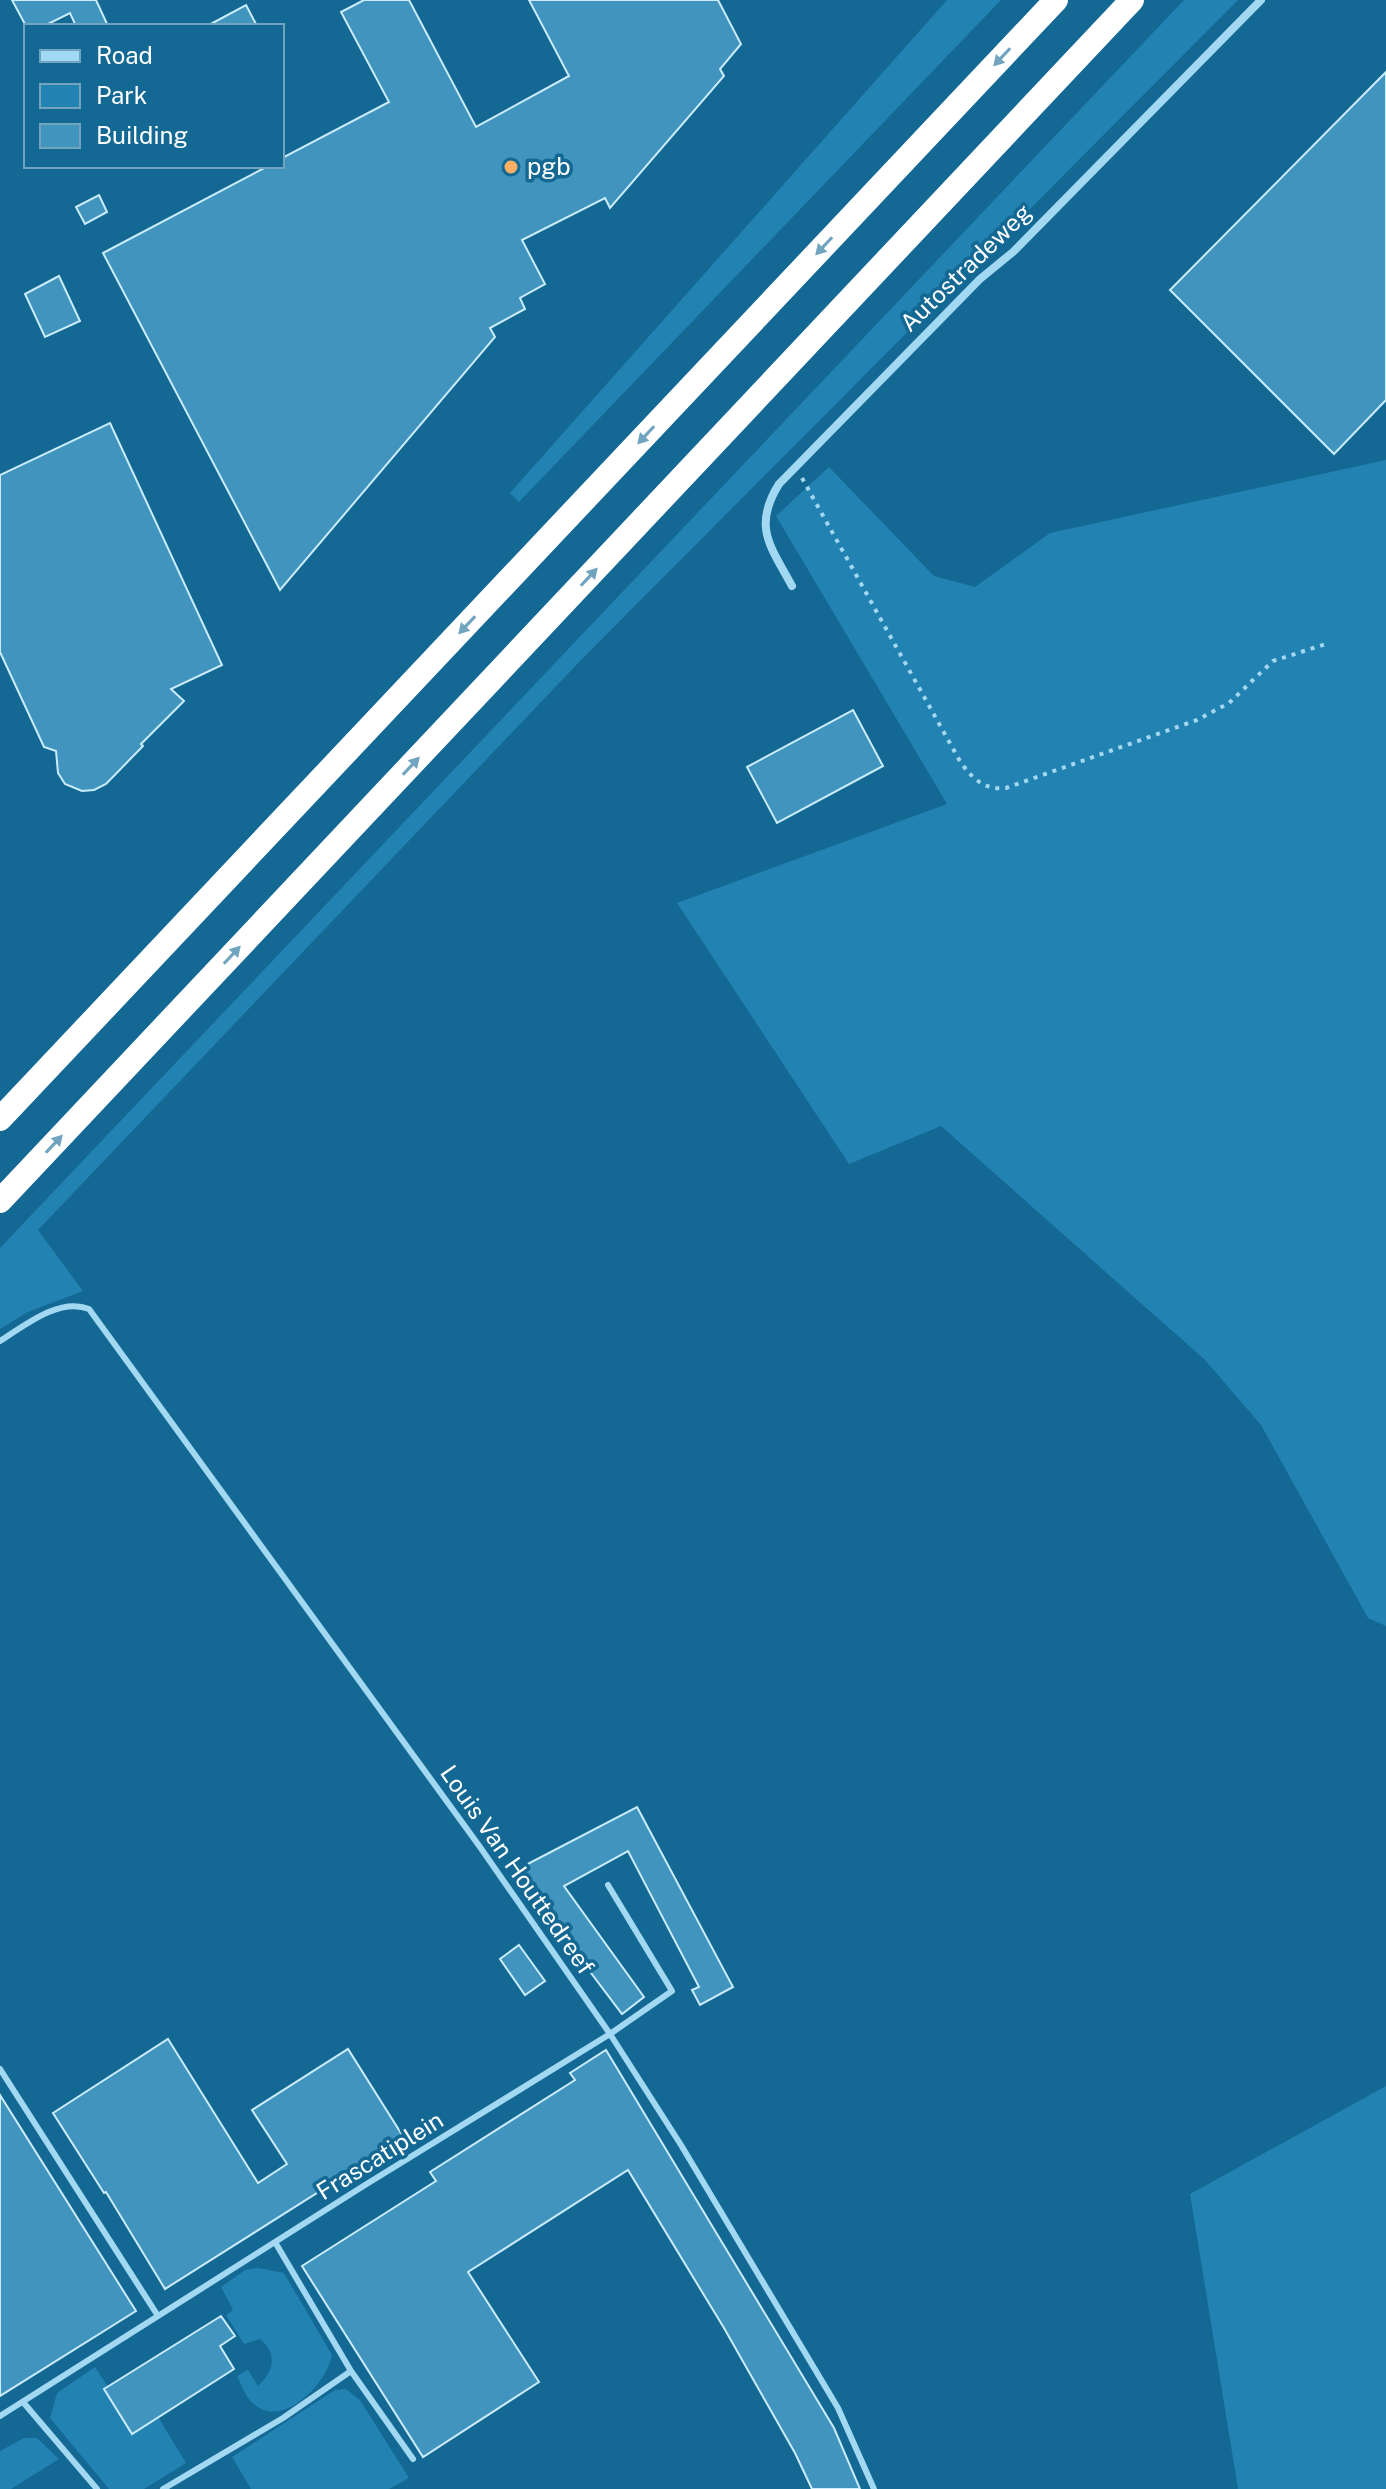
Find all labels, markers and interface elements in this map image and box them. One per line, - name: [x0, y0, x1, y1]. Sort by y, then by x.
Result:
- legend: [24, 24, 284, 168]
- text: Road: [96, 41, 153, 69]
- one-way arrow: [994, 47, 1012, 66]
- text: Park: [96, 81, 147, 109]
- text: Building: [96, 121, 188, 149]
- place label: pgb: [527, 152, 570, 180]
- marker: pgb: [502, 158, 520, 176]
- street label: Autostradeweg: [894, 198, 1037, 337]
- one-way arrow: [815, 236, 834, 255]
- one-way arrow: [637, 426, 655, 445]
- one-way arrow: [579, 568, 597, 587]
- one-way arrow: [459, 615, 477, 634]
- one-way arrow: [401, 757, 419, 776]
- one-way arrow: [223, 946, 241, 965]
- one-way arrow: [44, 1135, 62, 1154]
- street label: Louis Van Houttedreef: [435, 1760, 601, 1979]
- street label: Frascatiplein: [311, 2105, 448, 2205]

